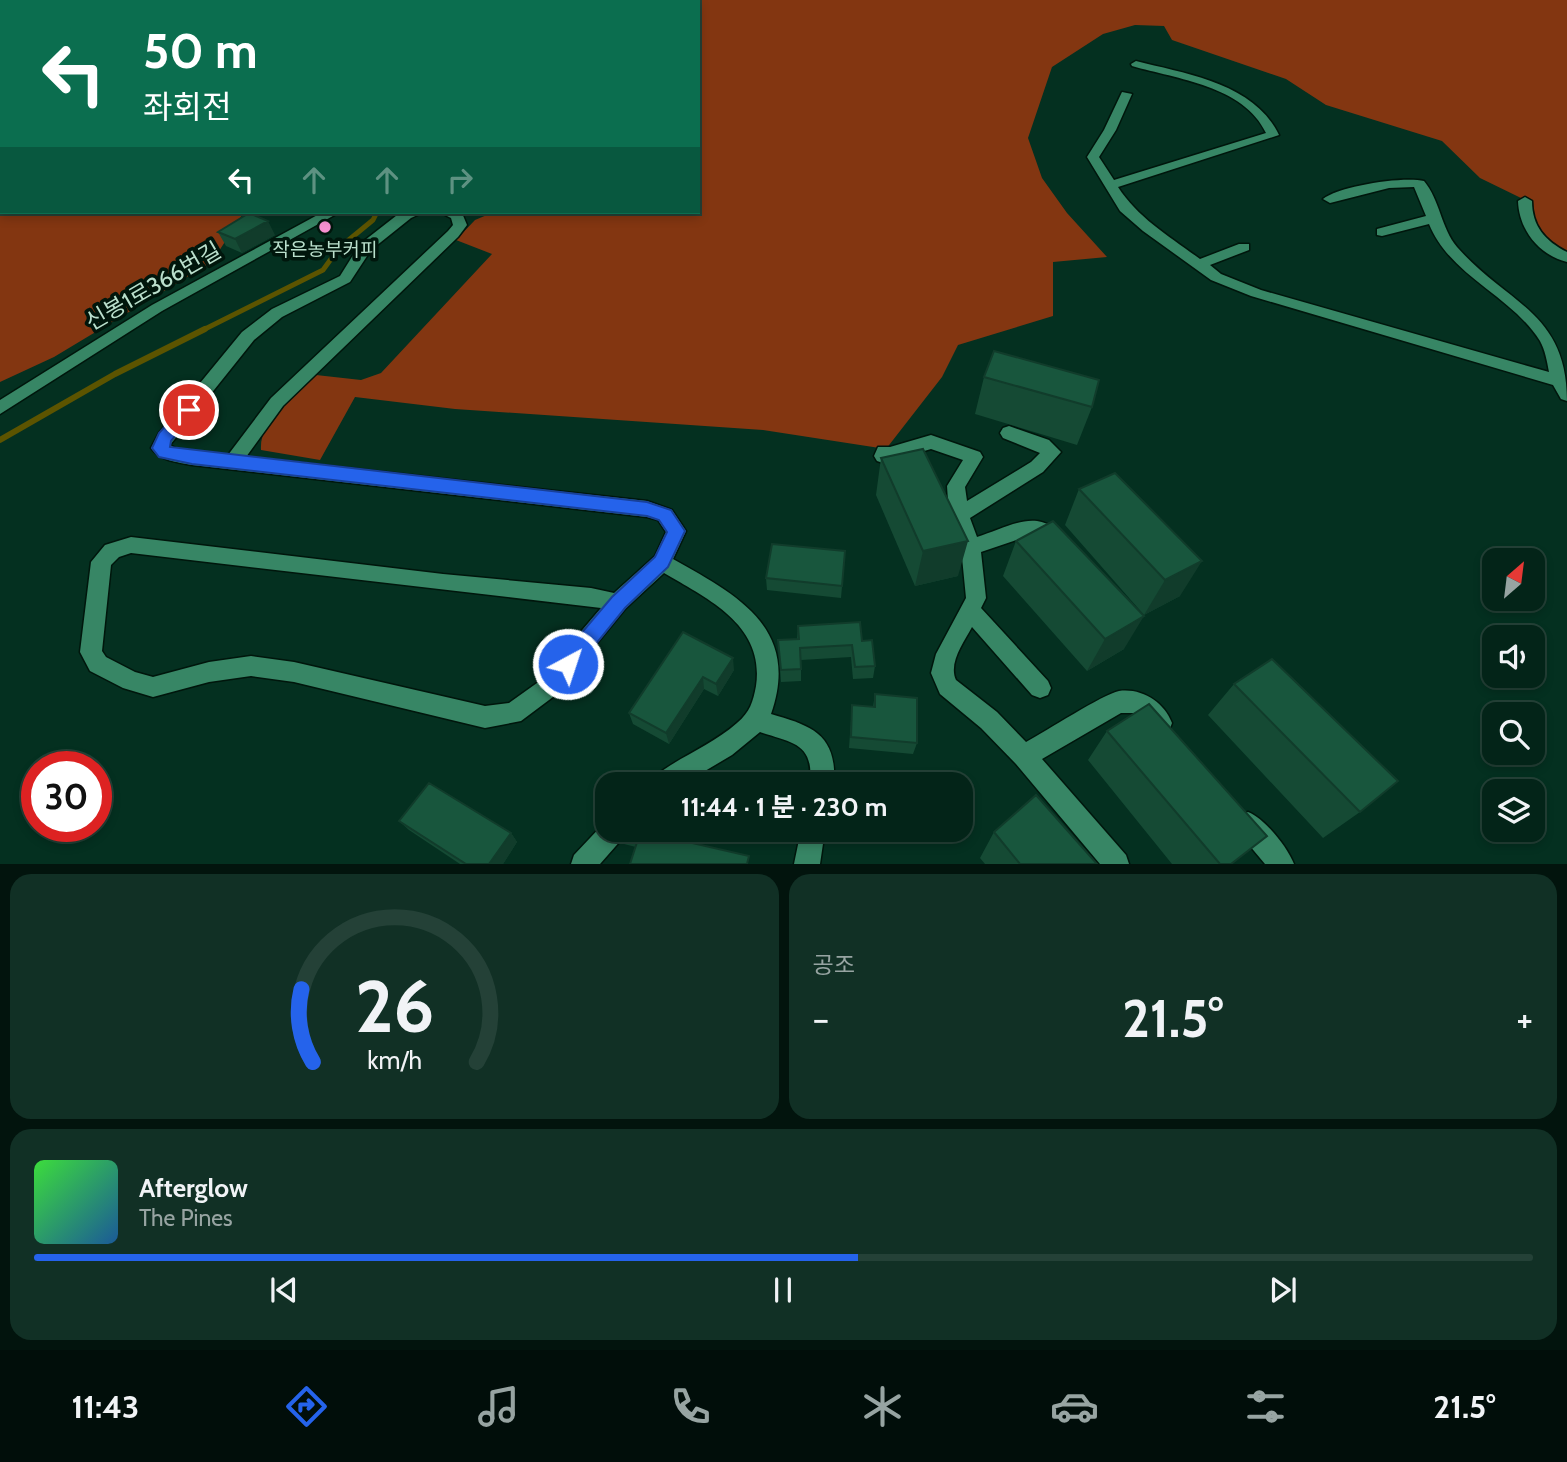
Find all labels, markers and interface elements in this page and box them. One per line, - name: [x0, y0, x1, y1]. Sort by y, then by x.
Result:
- text: 50 m: [143, 21, 258, 80]
- icon: left: [28, 28, 119, 119]
- text: 좌회전: [143, 87, 231, 126]
- icon: left: [222, 161, 260, 199]
- icon: ahead: [295, 161, 333, 199]
- icon: ahead: [368, 161, 406, 199]
- icon: right: [441, 161, 479, 199]
- marker: 작은농부커피: [317, 219, 333, 235]
- street label: 신봉1로366번길: [80, 236, 226, 336]
- place label: 작은농부커피: [273, 238, 377, 261]
- pin: [159, 380, 219, 440]
- icon: arrive: [170, 391, 208, 429]
- north arrow: [1482, 548, 1545, 611]
- map controls: [1482, 548, 1545, 842]
- button: sound: [1482, 625, 1545, 688]
- position arrow: [531, 627, 605, 701]
- button: search: [1482, 702, 1545, 765]
- speed limit sign: 30: [21, 751, 112, 842]
- button: layers: [1482, 779, 1545, 842]
- text: 11:44 · 1 분 · 230 m: [681, 791, 887, 823]
- text: 공조: [813, 951, 855, 979]
- text: 26: [355, 963, 434, 1051]
- text: 21.5°: [1122, 987, 1223, 1050]
- text: −: [813, 995, 829, 1042]
- text: +: [1516, 995, 1533, 1042]
- text: km/h: [367, 1045, 422, 1075]
- text: Afterglow: [139, 1172, 248, 1204]
- text: The Pines: [139, 1204, 233, 1232]
- icon: previous: [265, 1271, 303, 1309]
- icon: pause: [764, 1271, 802, 1309]
- icon: next: [1264, 1271, 1302, 1309]
- icon: directions: [282, 1382, 331, 1431]
- icon: music: [474, 1382, 523, 1431]
- icon: phone: [666, 1382, 715, 1431]
- icon: climate: [858, 1382, 907, 1431]
- icon: car: [1050, 1382, 1099, 1431]
- icon: filters: [1241, 1382, 1290, 1431]
- text: 11:43: [71, 1387, 139, 1426]
- text: 21.5°: [1433, 1387, 1496, 1426]

